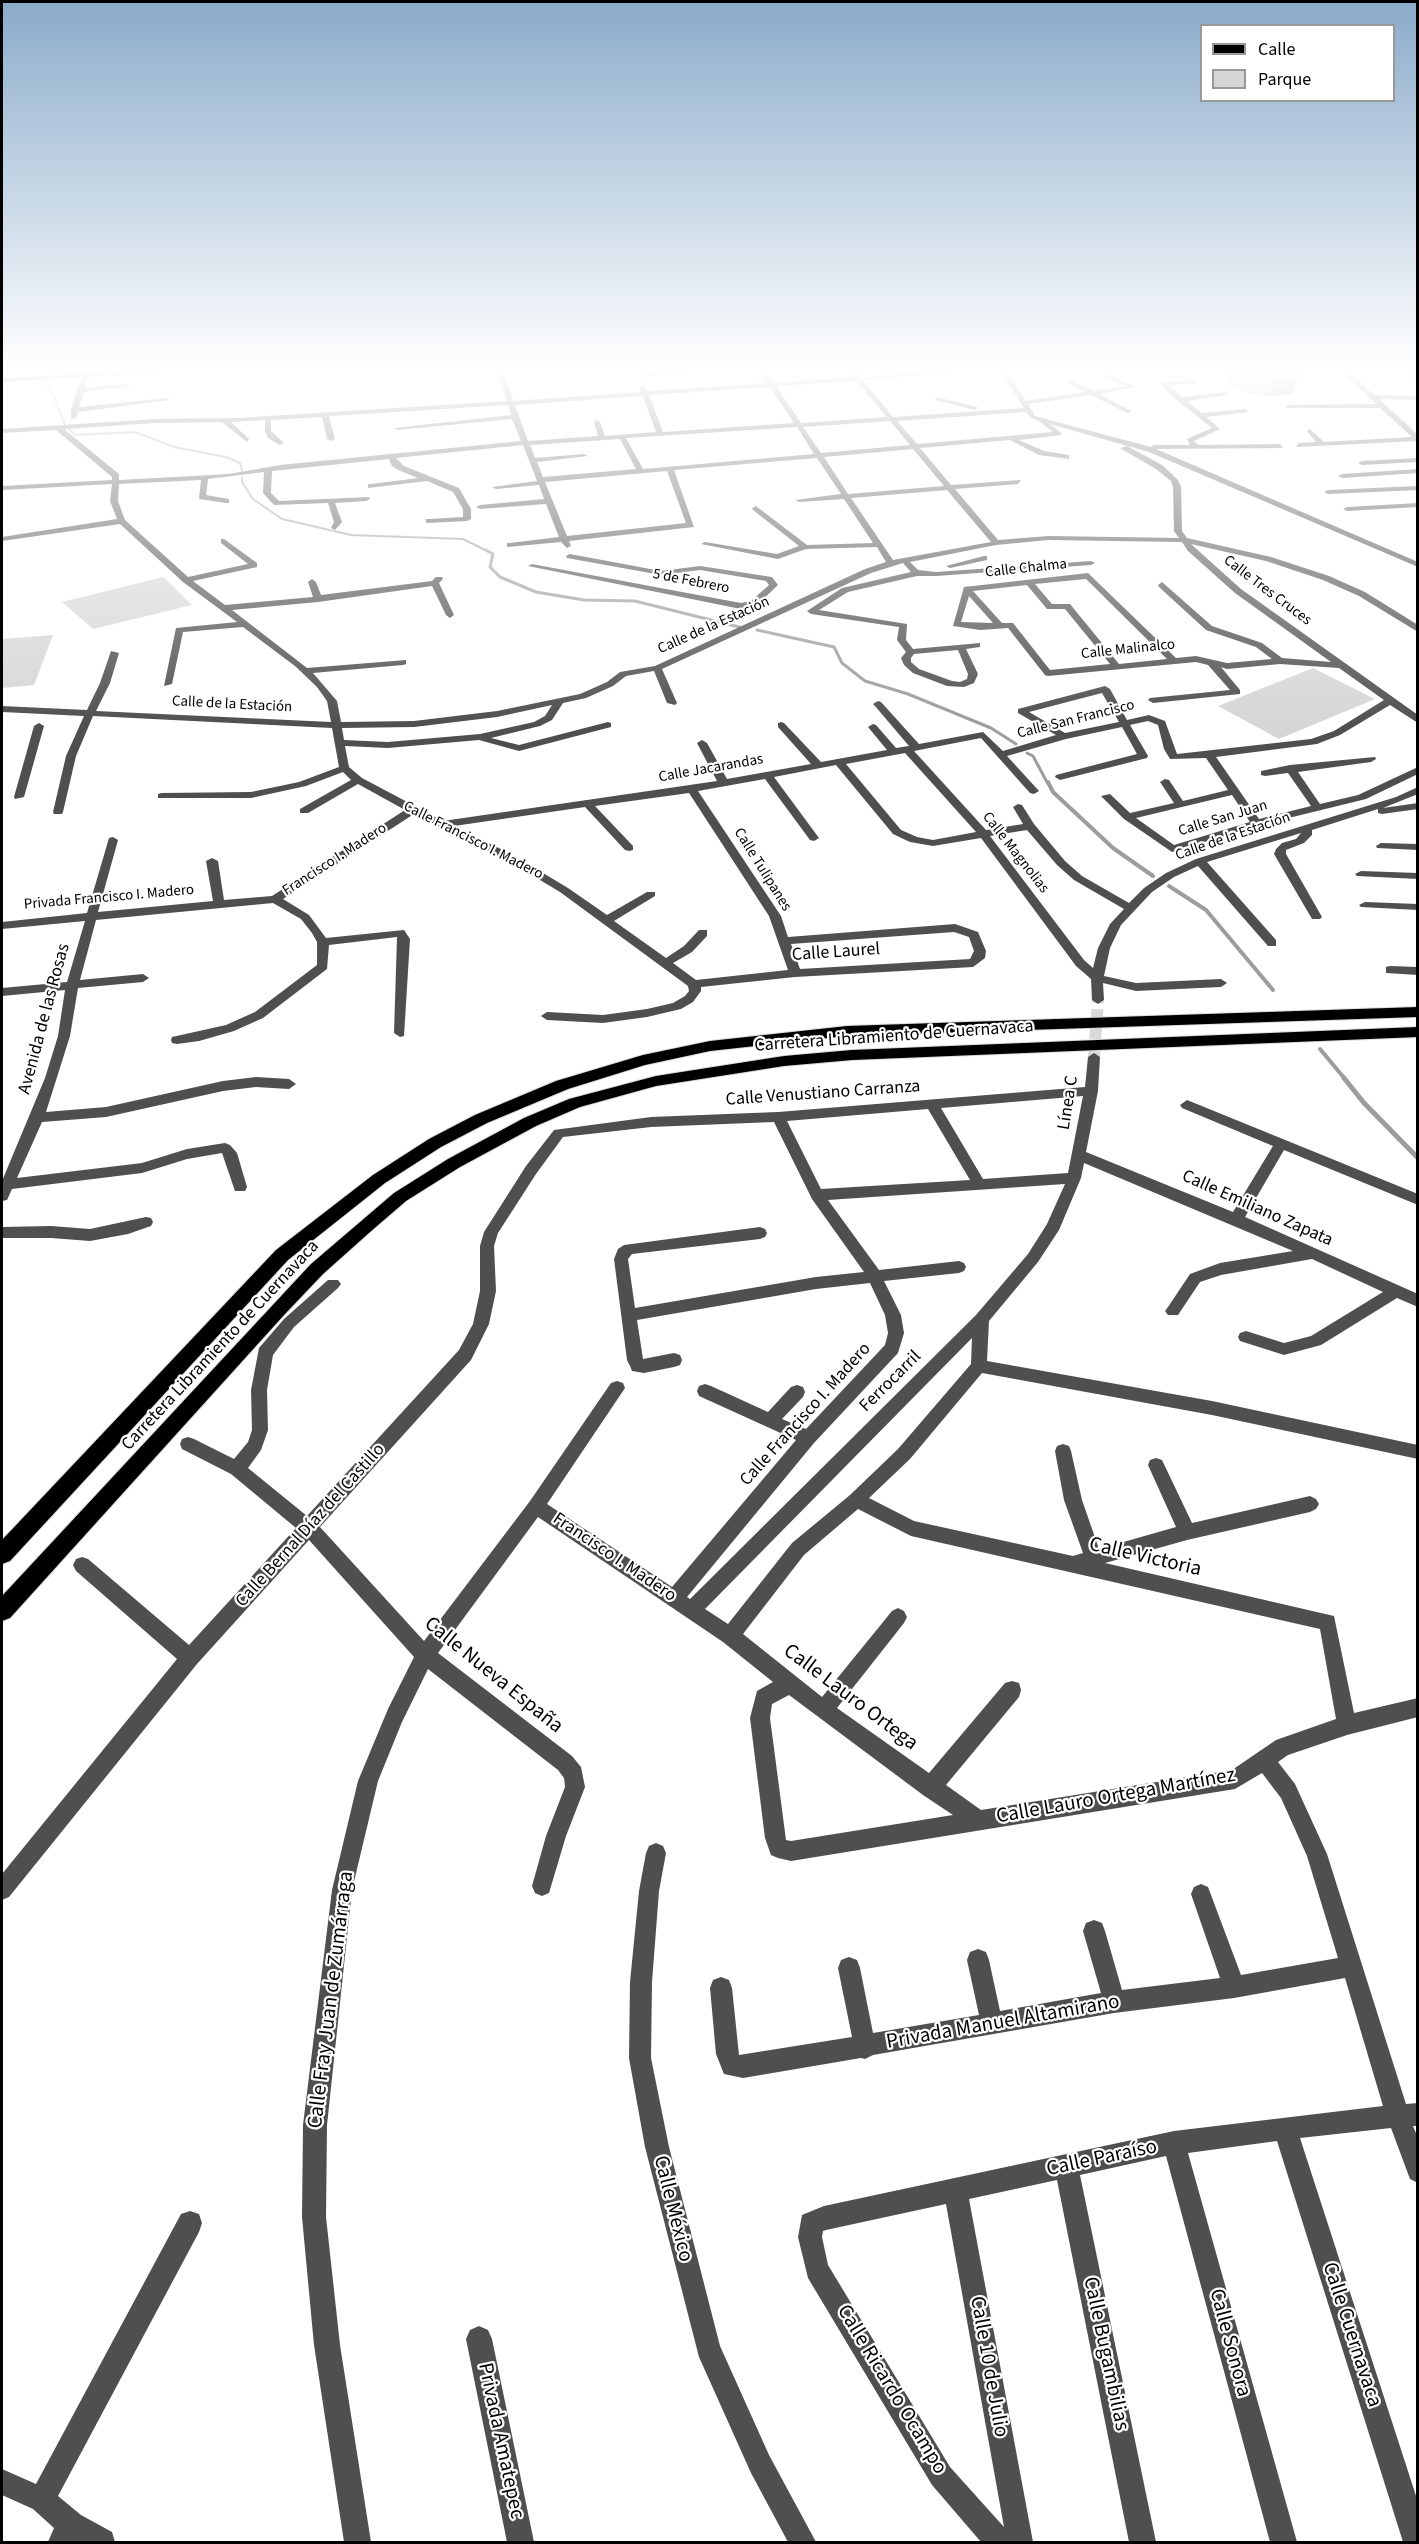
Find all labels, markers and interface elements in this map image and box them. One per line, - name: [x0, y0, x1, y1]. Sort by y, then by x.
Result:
- legend: [1200, 24, 1395, 102]
- text: Calle: [1258, 37, 1295, 62]
- text: Parque: [1258, 67, 1311, 92]
- street label: Calle Tres Cruces: [1219, 552, 1315, 630]
- street label: Calle Chalma: [984, 556, 1068, 582]
- street label: 5 de Febrero: [651, 566, 731, 598]
- street label: Calle de la Estación: [655, 593, 773, 659]
- street label: Calle Malinalco: [1080, 636, 1176, 664]
- street label: Calle de la Estación: [171, 693, 293, 717]
- street label: Calle San Francisco: [1016, 697, 1136, 743]
- street label: Calle Jacarandas: [657, 751, 765, 787]
- street label: Calle San Juan: [1176, 797, 1270, 841]
- street label: Calle Francisco I. Madero: [400, 798, 546, 884]
- street label: Calle Magnolias: [978, 809, 1052, 897]
- street label: Calle de la Estación: [1173, 809, 1293, 865]
- street label: Francisco I. Madero: [280, 820, 390, 900]
- street label: Calle Tulipanes: [729, 825, 795, 915]
- street label: Privada Francisco I. Madero: [23, 882, 195, 914]
- street label: Calle Laurel: [791, 939, 881, 967]
- street label: Avenida de las Rosas: [14, 941, 76, 1097]
- street label: Carretera Libramiento de Cuernavaca: [754, 1016, 1034, 1058]
- street label: Línea C: [1054, 1074, 1084, 1132]
- street label: Calle Venustiano Carranza: [725, 1076, 921, 1112]
- street label: Calle Emiliano Zapata: [1178, 1166, 1336, 1252]
- street label: Carretera Libramiento de Cuernavaca: [118, 1236, 324, 1456]
- street label: Calle Francisco I. Madero: [736, 1339, 876, 1491]
- street label: Ferrocarril: [856, 1347, 926, 1417]
- street label: Calle Bernal Díaz del Castillo: [232, 1440, 390, 1612]
- street label: Francisco I. Madero: [548, 1509, 680, 1607]
- street label: Calle Victoria: [1086, 1533, 1204, 1583]
- street label: Calle Nueva España: [418, 1612, 568, 1740]
- street label: Calle Lauro Ortega: [778, 1639, 922, 1757]
- street label: Calle Lauro Ortega Martínez: [995, 1764, 1237, 1830]
- street label: Calle Fray Juan de Zumárraga: [304, 1870, 360, 2130]
- street label: Privada Manuel Altamirano: [884, 1990, 1122, 2056]
- street label: Calle Paraíso: [1045, 2135, 1159, 2183]
- street label: Calle México: [647, 2153, 697, 2265]
- street label: Calle Cuernavaca: [1316, 2259, 1386, 2411]
- street label: Calle Bugambilias: [1076, 2275, 1134, 2433]
- street label: Calle Sonora: [1202, 2286, 1256, 2400]
- street label: Calle 10 de Julio: [963, 2295, 1013, 2439]
- street label: Calle Ricardo Ocampo: [830, 2301, 952, 2479]
- street label: Privada Amatepec: [471, 2361, 529, 2521]

